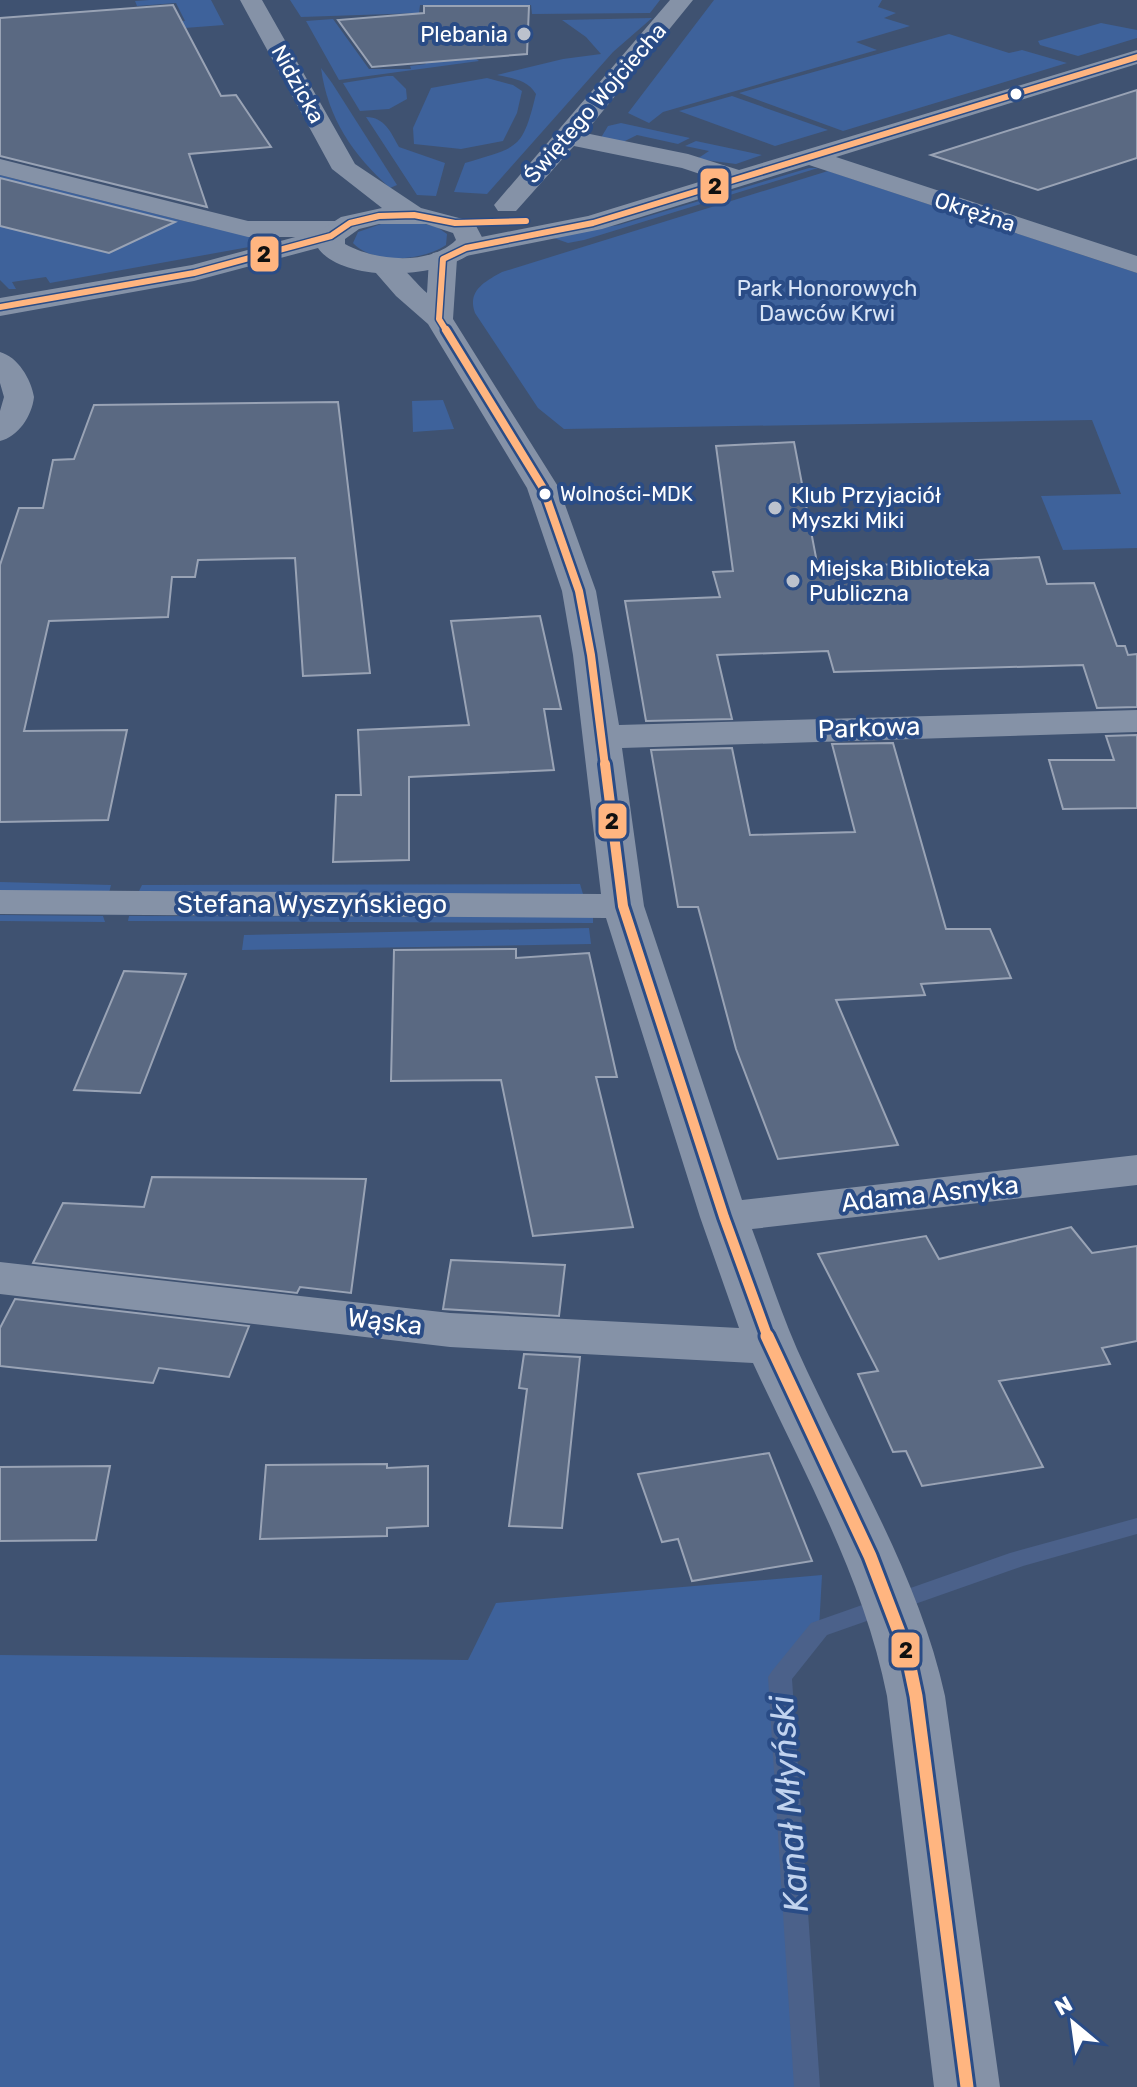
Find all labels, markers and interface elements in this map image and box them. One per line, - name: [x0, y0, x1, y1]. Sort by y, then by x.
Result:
- street label: Świętego Wojciecha: [518, 17, 672, 189]
- place label: Plebania: [420, 21, 508, 48]
- marker: Plebania: [515, 25, 533, 43]
- street label: Nidzicka: [265, 40, 331, 128]
- unlabelled marker: [1008, 86, 1024, 102]
- line badge: 2: [699, 167, 730, 205]
- text: 2: [708, 173, 722, 200]
- street label: Okrężna: [931, 186, 1019, 238]
- line badge: 2: [249, 235, 280, 273]
- text: 2: [257, 241, 271, 268]
- park label: Park Honorowych Dawców Krwi: [737, 275, 917, 327]
- place label: Wolności-MDK: [560, 482, 693, 506]
- place label: Klub Przyjaciół Myszki Miki: [791, 482, 941, 534]
- marker: Wolności-MDK: [537, 486, 553, 502]
- marker: Klub Przyjaciół Myszki Miki: [766, 499, 784, 517]
- place label: Miejska Biblioteka Publiczna: [809, 555, 990, 607]
- marker: Miejska Biblioteka Publiczna: [784, 572, 802, 590]
- street label: Parkowa: [817, 711, 921, 745]
- line badge: 2: [597, 802, 628, 840]
- text: 2: [605, 808, 619, 835]
- street label: Stefana Wyszyńskiego: [177, 889, 447, 920]
- street label: Adama Asnyka: [840, 1169, 1020, 1219]
- street label: Wąska: [346, 1302, 424, 1342]
- line badge: 2: [890, 1631, 921, 1669]
- text: 2: [899, 1637, 913, 1664]
- water label: Kanał Młyński: [761, 1693, 817, 1914]
- north arrow: [1033, 1983, 1113, 2063]
- text: N: [1050, 1990, 1077, 2022]

